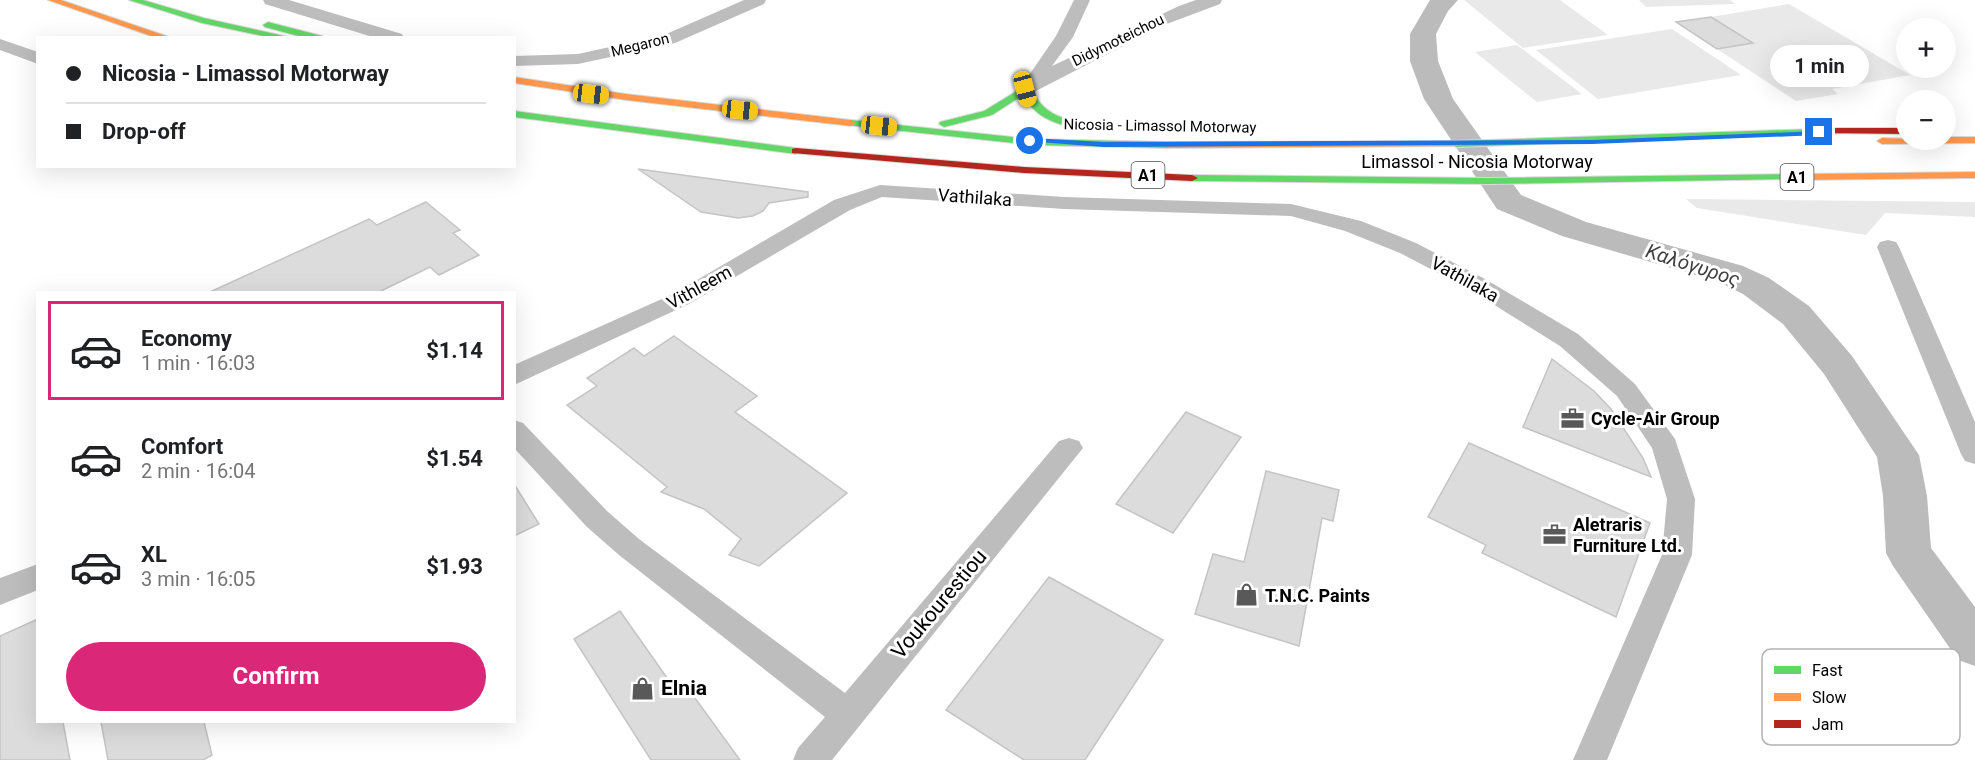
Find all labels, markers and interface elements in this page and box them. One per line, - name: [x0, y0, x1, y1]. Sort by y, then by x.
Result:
- street label: Didymoteichou: [1069, 10, 1167, 70]
- map controls: [1896, 18, 1956, 150]
- button: +: [1896, 18, 1956, 78]
- street label: Megaron: [609, 29, 671, 61]
- callout: 1 min: [1770, 45, 1868, 87]
- text: 1 min: [1794, 54, 1845, 78]
- text: Nicosia - Limassol Motorway: [102, 61, 389, 86]
- car: [1012, 69, 1038, 109]
- car: [572, 83, 610, 105]
- button: −: [1896, 90, 1956, 150]
- car: [721, 99, 759, 121]
- car: [860, 115, 898, 137]
- street label: Nicosia - Limassol Motorway: [1063, 115, 1257, 137]
- route end: [1805, 118, 1832, 145]
- text: Drop-off: [102, 119, 186, 144]
- route start: [1016, 127, 1043, 154]
- street label: Limassol - Nicosia Motorway: [1361, 151, 1593, 172]
- road number: A1: [1132, 162, 1164, 188]
- road number: A1: [1780, 164, 1814, 190]
- street label: Vathilaka: [937, 184, 1013, 210]
- water label: Καλόγυρος: [1643, 239, 1743, 291]
- street label: Vathilaka: [1428, 252, 1502, 306]
- street label: Vithleem: [663, 261, 735, 313]
- icon: car: [69, 324, 123, 378]
- text: Economy: [141, 326, 232, 351]
- text: $1.14: [426, 338, 483, 363]
- text: 1 min · 16:03: [141, 351, 256, 375]
- office icon: Cycle-Air Group: [1560, 405, 1586, 431]
- place label: Cycle-Air Group: [1591, 408, 1720, 429]
- icon: car: [69, 432, 123, 486]
- text: Comfort: [141, 434, 223, 459]
- text: $1.54: [426, 446, 483, 471]
- text: 2 min · 16:04: [141, 459, 256, 483]
- place label: Aletraris Furniture Ltd.: [1573, 514, 1682, 556]
- office icon: Aletraris Furniture Ltd.: [1542, 521, 1568, 547]
- icon: car: [69, 540, 123, 594]
- text: XL: [141, 542, 167, 567]
- street label: Voukourestiou: [886, 545, 992, 663]
- text: $1.93: [426, 554, 483, 579]
- text: 3 min · 16:05: [141, 567, 256, 591]
- shop icon: T.N.C. Paints: [1234, 582, 1260, 608]
- place label: T.N.C. Paints: [1265, 585, 1370, 606]
- button: Confirm: [66, 642, 486, 711]
- legend: [1762, 649, 1960, 745]
- text: Fast: [1812, 661, 1843, 680]
- shop icon: Elnia: [630, 675, 656, 701]
- place label: Elnia: [661, 676, 707, 700]
- text: Slow: [1812, 688, 1847, 707]
- text: Jam: [1812, 715, 1844, 734]

